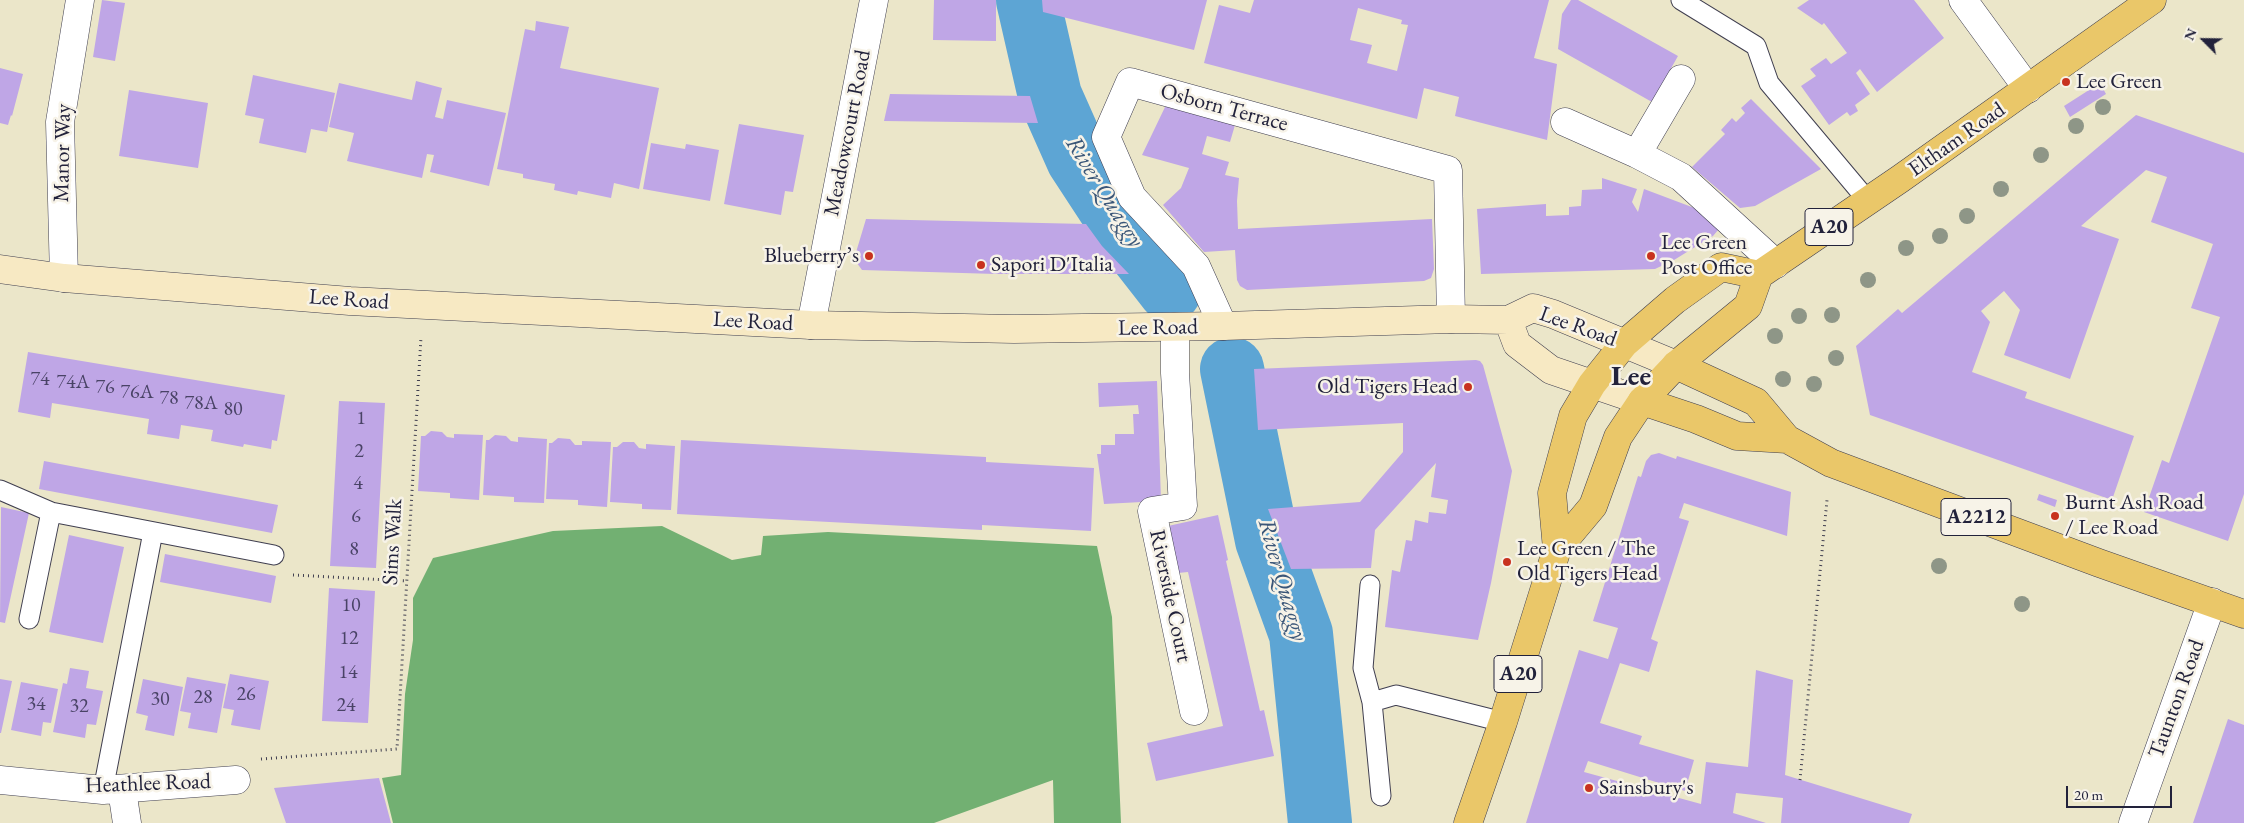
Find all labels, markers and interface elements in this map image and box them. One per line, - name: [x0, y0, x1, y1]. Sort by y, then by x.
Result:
- north arrow: [2179, 15, 2229, 65]
- text: N: [2180, 25, 2201, 43]
- street label: Meadowcourt Road: [819, 48, 877, 218]
- place label: Lee Green: [2076, 69, 2162, 95]
- marker: Lee Green: [2060, 76, 2072, 88]
- street label: Osborn Terrace: [1157, 78, 1291, 138]
- street label: Eltham Road: [1903, 97, 2011, 183]
- street label: Manor Way: [49, 103, 77, 203]
- water label: River Quaggy: [1058, 131, 1150, 253]
- road number: A20: [1805, 208, 1853, 246]
- place label: Lee Green Post Office: [1661, 230, 1752, 282]
- place label: Blueberry’s: [764, 243, 859, 269]
- marker: Blueberry’s: [863, 250, 875, 262]
- marker: Lee Green Post Office: [1645, 250, 1657, 262]
- place label: Sapori D'Italia: [991, 252, 1113, 278]
- marker: Sapori D'Italia: [975, 259, 987, 271]
- street label: Lee Road: [308, 284, 390, 316]
- street label: Lee Road: [1536, 301, 1620, 353]
- street label: Lee Road: [712, 307, 794, 337]
- street label: Lee Road: [1118, 314, 1198, 342]
- district label: Lee: [1611, 360, 1651, 394]
- house number: 74: [30, 368, 50, 392]
- house number: 74A: [56, 371, 90, 395]
- place label: Old Tigers Head: [1317, 374, 1458, 400]
- house number: 76: [95, 376, 115, 400]
- house number: 76A: [120, 381, 154, 405]
- marker: Old Tigers Head: [1462, 381, 1474, 393]
- house number: 78: [159, 387, 179, 411]
- house number: 78A: [184, 392, 218, 416]
- house number: 80: [223, 398, 243, 422]
- house number: 1: [356, 407, 366, 431]
- house number: 2: [354, 440, 364, 464]
- house number: 4: [353, 472, 363, 496]
- place label: Burnt Ash Road / Lee Road: [2065, 490, 2204, 542]
- street label: Sims Walk: [378, 498, 408, 586]
- road number: A2212: [1941, 498, 2011, 536]
- house number: 6: [351, 505, 361, 529]
- marker: Burnt Ash Road / Lee Road: [2049, 510, 2061, 522]
- water label: River Quaggy: [1251, 516, 1313, 644]
- street label: Riverside Court: [1143, 527, 1197, 665]
- place label: Lee Green / The Old Tigers Head: [1517, 536, 1658, 588]
- house number: 8: [349, 538, 359, 562]
- marker: Lee Green / The Old Tigers Head: [1501, 556, 1513, 568]
- house number: 10: [341, 594, 361, 618]
- house number: 12: [339, 627, 359, 651]
- street label: Taunton Road: [2143, 636, 2211, 762]
- road number: A20: [1494, 656, 1542, 692]
- house number: 14: [338, 661, 358, 685]
- house number: 26: [236, 683, 256, 707]
- house number: 28: [193, 686, 213, 710]
- house number: 30: [150, 688, 170, 712]
- house number: 34: [26, 693, 46, 717]
- house number: 24: [336, 694, 356, 718]
- house number: 32: [69, 695, 89, 719]
- street label: Heathlee Road: [85, 769, 211, 799]
- place label: Sainsbury's: [1599, 775, 1694, 801]
- scale bar: [2069, 776, 2175, 808]
- marker: Sainsbury's: [1583, 782, 1595, 794]
- text: 20 m: [2074, 785, 2103, 804]

